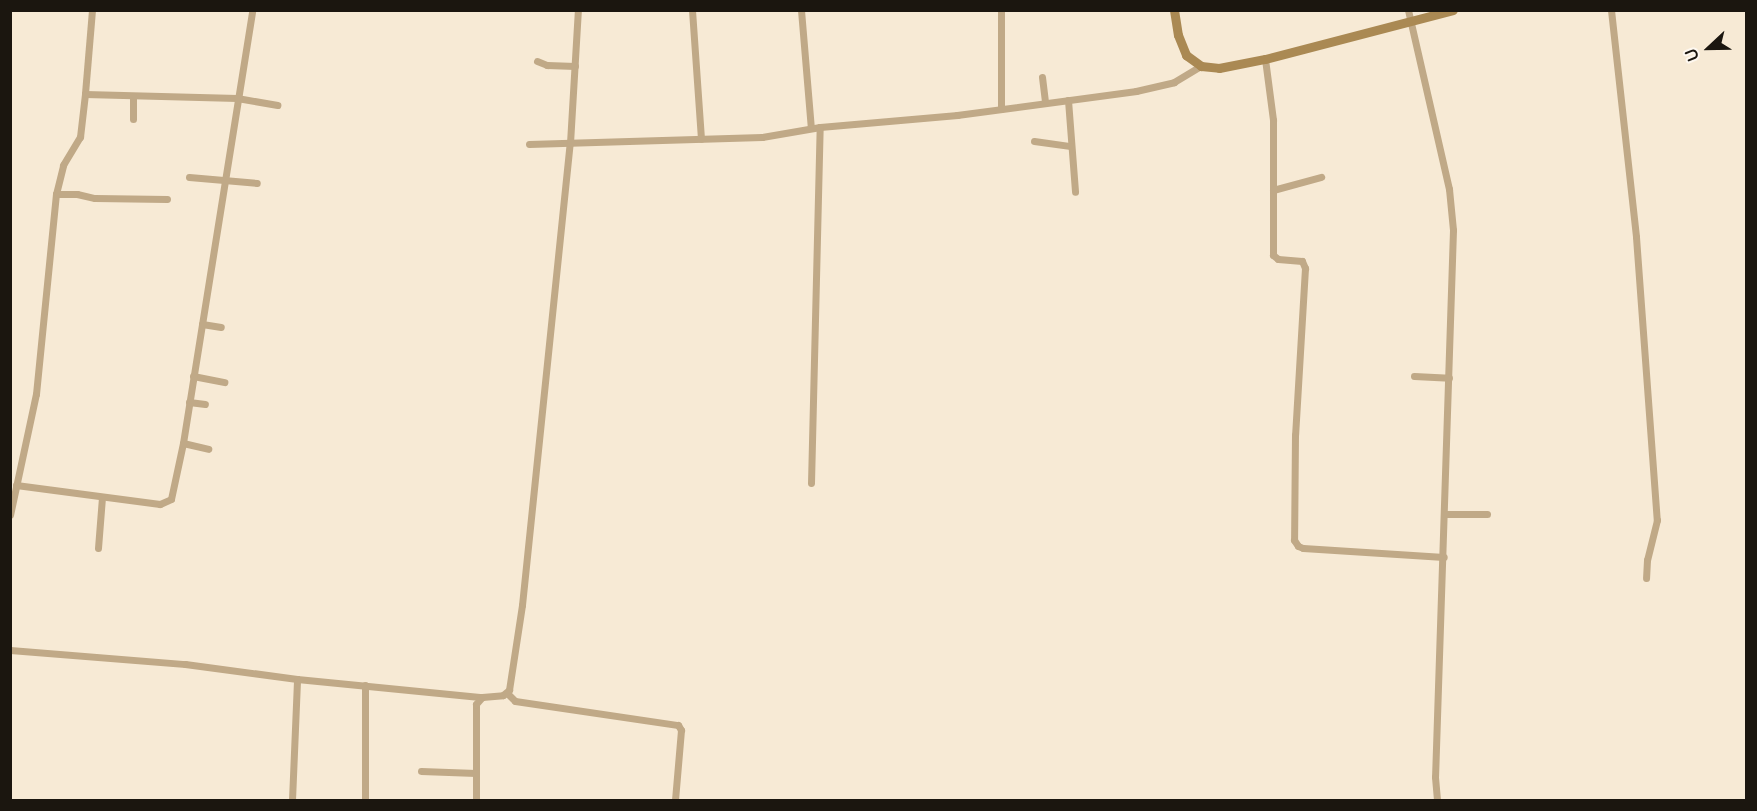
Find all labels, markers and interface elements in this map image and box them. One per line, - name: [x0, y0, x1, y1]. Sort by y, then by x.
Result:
- north arrow: [1679, 18, 1739, 78]
- text: U: [1681, 45, 1704, 64]

